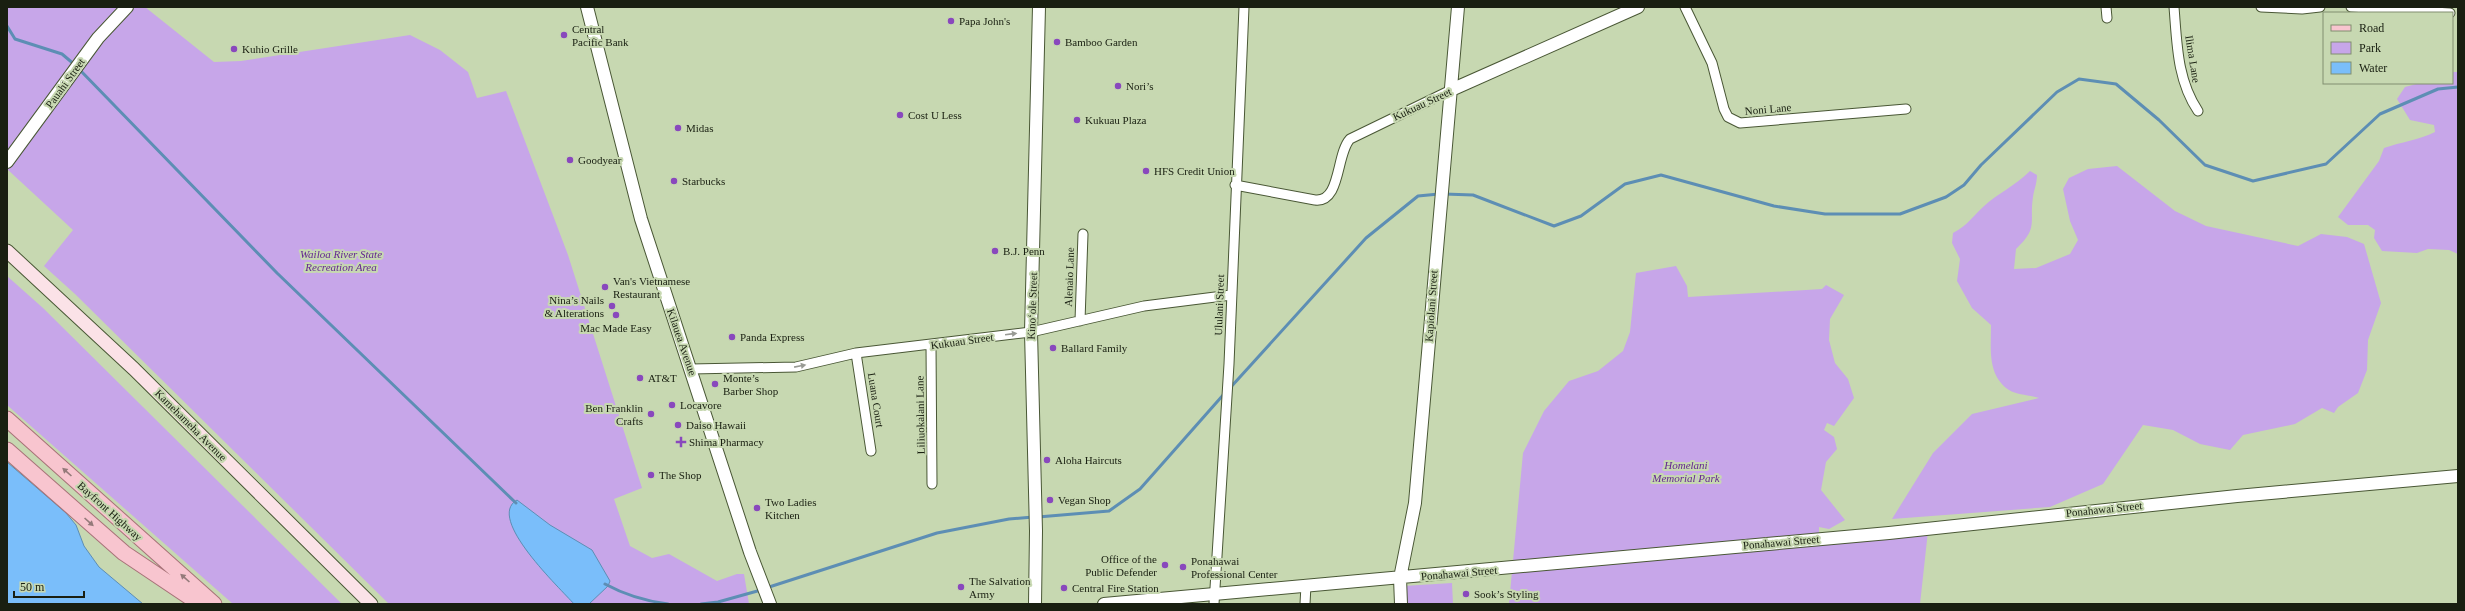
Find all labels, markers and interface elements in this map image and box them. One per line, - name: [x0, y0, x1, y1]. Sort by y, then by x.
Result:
- legend: [2323, 12, 2453, 84]
- place label: Papa John's: [959, 15, 1010, 27]
- marker: Papa John's: [946, 16, 956, 26]
- text: Road: [2359, 21, 2384, 35]
- place label: Central Pacific Bank: [572, 23, 629, 48]
- marker: Central Pacific Bank: [559, 30, 569, 40]
- street label: Ilima Lane: [2183, 34, 2203, 84]
- place label: Bamboo Garden: [1065, 36, 1138, 48]
- marker: Bamboo Garden: [1052, 37, 1062, 47]
- text: Park: [2359, 41, 2381, 55]
- place label: Kuhio Grille: [242, 43, 298, 55]
- marker: Kuhio Grille: [229, 44, 239, 54]
- street label: Pauahi Street: [43, 56, 87, 110]
- text: Water: [2359, 61, 2387, 75]
- place label: Nori’s: [1126, 80, 1154, 92]
- marker: Nori’s: [1113, 81, 1123, 91]
- street label: Kukuau Street: [1391, 85, 1453, 123]
- street label: Noni Lane: [1744, 101, 1792, 117]
- place label: Cost U Less: [908, 109, 962, 121]
- marker: Cost U Less: [895, 110, 905, 120]
- place label: Kukuau Plaza: [1085, 114, 1147, 126]
- marker: Kukuau Plaza: [1072, 115, 1082, 125]
- place label: Midas: [686, 122, 714, 134]
- marker: Midas: [673, 123, 683, 133]
- place label: Goodyear: [578, 154, 622, 166]
- marker: Goodyear: [565, 155, 575, 165]
- place label: HFS Credit Union: [1154, 165, 1235, 177]
- marker: HFS Credit Union: [1141, 166, 1151, 176]
- place label: Starbucks: [682, 175, 725, 187]
- marker: Starbucks: [669, 176, 679, 186]
- place label: B.J. Penn: [1003, 245, 1045, 257]
- marker: B.J. Penn: [990, 246, 1000, 256]
- street label: Alenaio Lane: [1062, 247, 1076, 307]
- park label: Wailoa River State Recreation Area: [300, 248, 382, 273]
- street label: Kapiolani Street: [1423, 270, 1439, 342]
- street label: Kinoʻole Street: [1025, 272, 1039, 340]
- street label: Ululani Street: [1212, 274, 1226, 336]
- place label: Van's Vietnamese Restaurant: [613, 275, 690, 300]
- marker: Van's Vietnamese Restaurant: [600, 282, 610, 292]
- place label: Nina’s Nails & Alterations: [544, 294, 604, 319]
- marker: Nina’s Nails & Alterations: [607, 301, 617, 311]
- street label: Kilauea Avenue: [665, 307, 699, 377]
- marker: Mac Made Easy: [611, 310, 621, 320]
- place label: Mac Made Easy: [580, 322, 652, 334]
- place label: Panda Express: [740, 331, 804, 343]
- street label: Kukuau Street: [930, 331, 994, 351]
- one-way arrow: [1005, 331, 1017, 338]
- marker: Panda Express: [727, 332, 737, 342]
- place label: Ballard Family: [1061, 342, 1128, 354]
- marker: Ballard Family: [1048, 343, 1058, 353]
- one-way arrow: [793, 363, 806, 369]
- place label: AT&T: [648, 372, 677, 384]
- place label: Monte’s Barber Shop: [723, 372, 779, 397]
- street label: Luana Court: [866, 372, 886, 428]
- marker: AT&T: [635, 373, 645, 383]
- street label: Liliuokalani Lane: [913, 376, 927, 454]
- marker: Monte’s Barber Shop: [710, 379, 720, 389]
- street label: Kamehameha Avenue: [153, 387, 229, 463]
- place label: Locavore: [680, 399, 722, 411]
- marker: Locavore: [667, 400, 677, 410]
- place label: Ben Franklin Crafts: [585, 402, 643, 427]
- marker: Ben Franklin Crafts: [646, 409, 656, 419]
- place label: Daiso Hawaii: [686, 419, 746, 431]
- marker: Daiso Hawaii: [673, 420, 683, 430]
- place label: Shima Pharmacy: [689, 436, 764, 448]
- marker: Shima Pharmacy: [676, 437, 686, 447]
- place label: Aloha Haircuts: [1055, 454, 1122, 466]
- marker: Aloha Haircuts: [1042, 455, 1052, 465]
- park label: Homelani Memorial Park: [1651, 459, 1721, 484]
- one-way arrow: [62, 468, 72, 477]
- place label: The Shop: [659, 469, 702, 481]
- marker: The Shop: [646, 470, 656, 480]
- street label: Bayfront Highway: [75, 479, 145, 543]
- place label: Vegan Shop: [1058, 494, 1111, 506]
- marker: Vegan Shop: [1045, 495, 1055, 505]
- place label: Two Ladies Kitchen: [765, 496, 816, 521]
- street label: Ponahawai Street: [2065, 499, 2143, 519]
- marker: Two Ladies Kitchen: [752, 503, 762, 513]
- one-way arrow: [84, 517, 93, 526]
- street label: Ponahawai Street: [1742, 533, 1820, 551]
- place label: Office of the Public Defender: [1085, 553, 1157, 578]
- place label: Ponahawai Professional Center: [1191, 555, 1278, 580]
- marker: Office of the Public Defender: [1160, 560, 1170, 570]
- marker: Ponahawai Professional Center: [1178, 562, 1188, 572]
- street label: Ponahawai Street: [1420, 564, 1498, 582]
- scale bar: [14, 573, 84, 599]
- one-way arrow: [180, 574, 189, 583]
- place label: The Salvation Army: [969, 575, 1031, 600]
- text: 50 m: [20, 580, 45, 594]
- marker: The Salvation Army: [956, 582, 966, 592]
- place label: Central Fire Station: [1072, 582, 1159, 594]
- marker: Central Fire Station: [1059, 583, 1069, 593]
- place label: Sook’s Styling: [1474, 588, 1539, 600]
- marker: Sook’s Styling: [1461, 589, 1471, 599]

